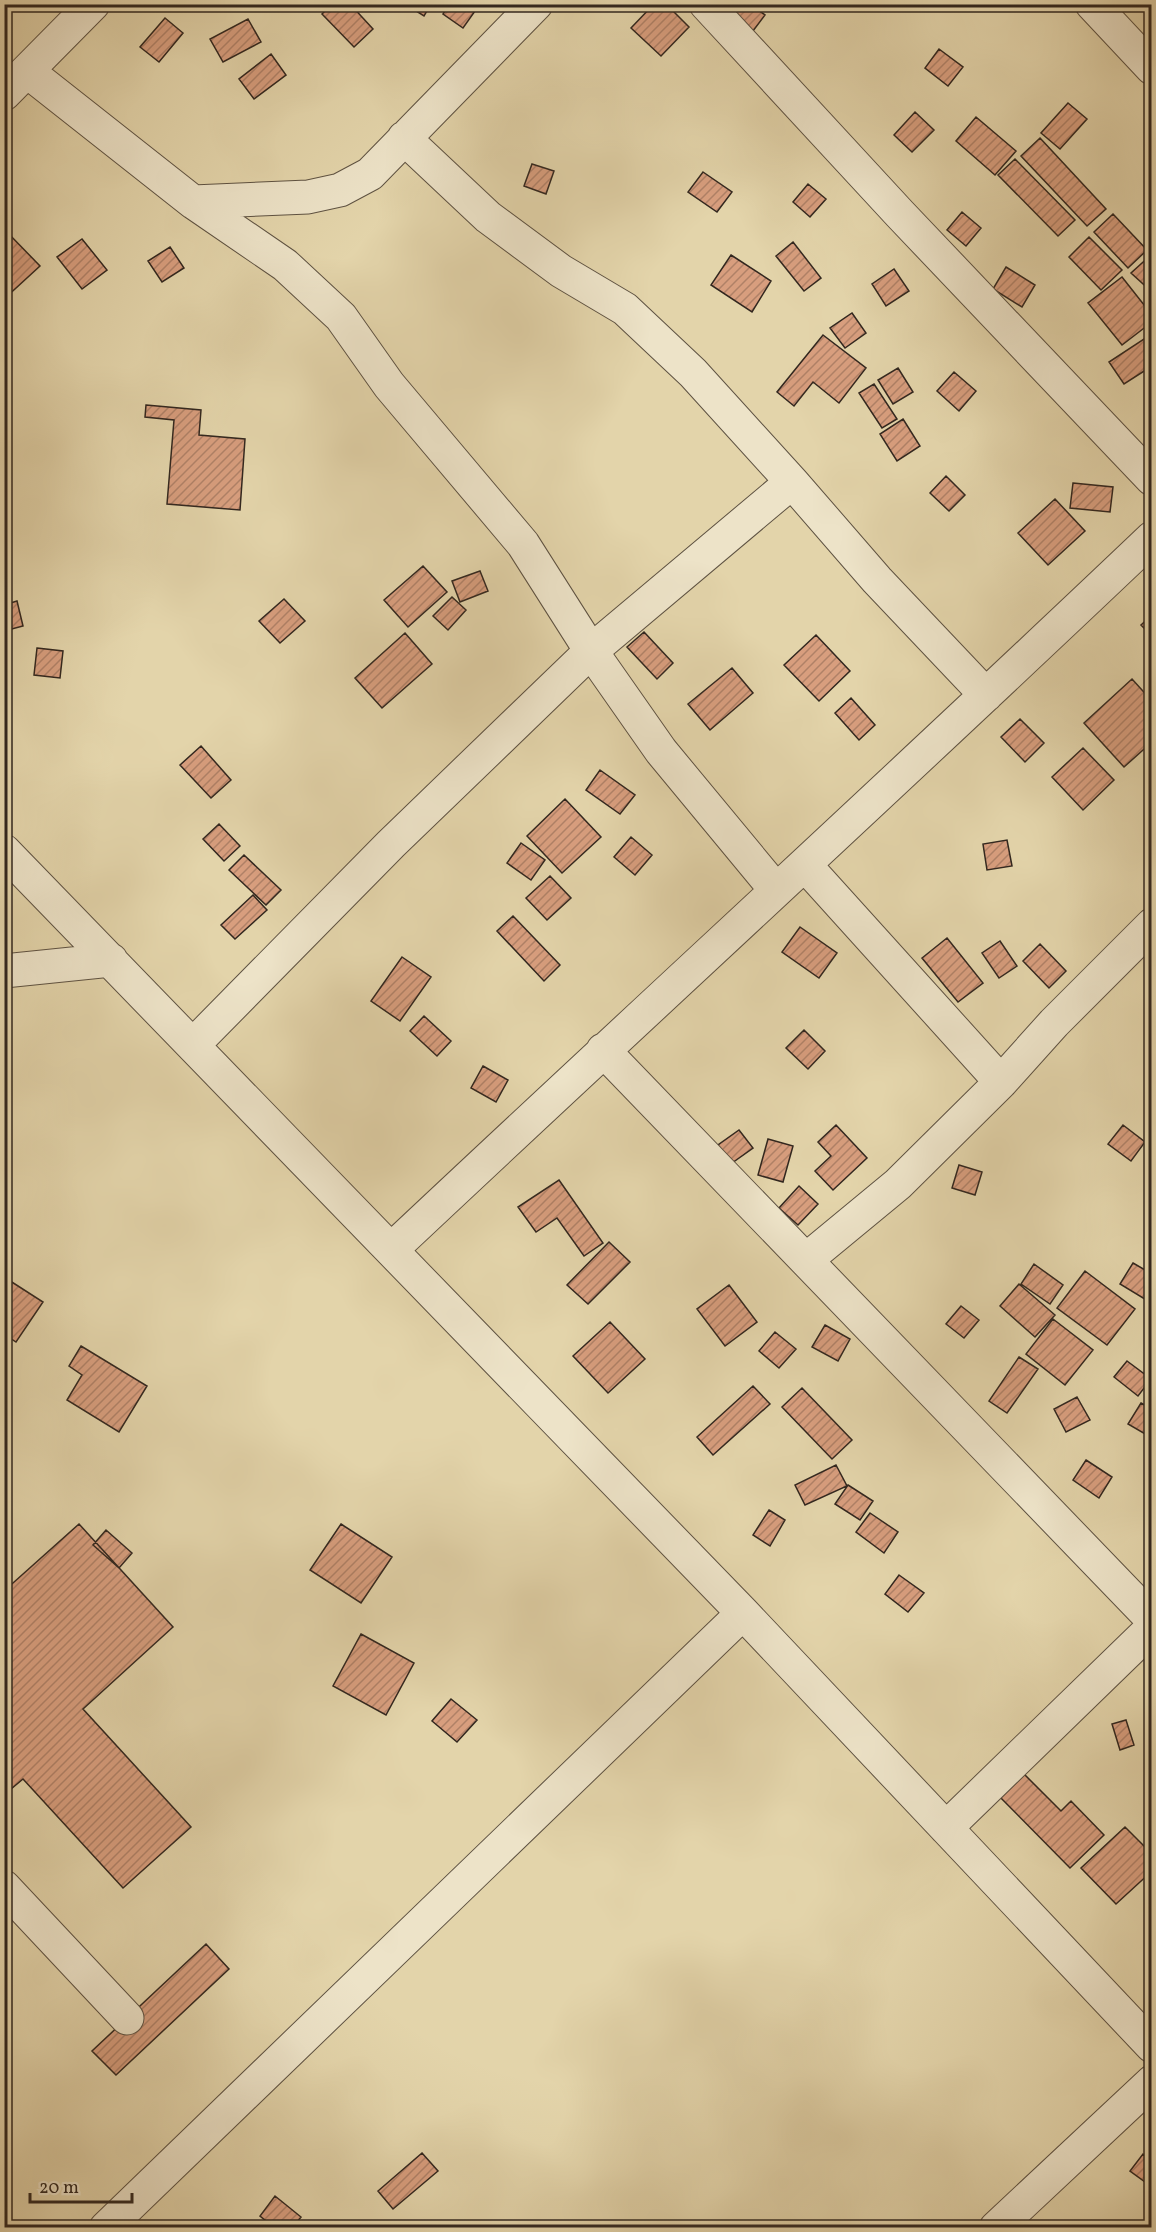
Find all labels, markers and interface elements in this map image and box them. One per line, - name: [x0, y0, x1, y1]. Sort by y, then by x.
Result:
- scale bar: [30, 2166, 132, 2204]
- text: 20 m: [39, 2176, 79, 2201]

